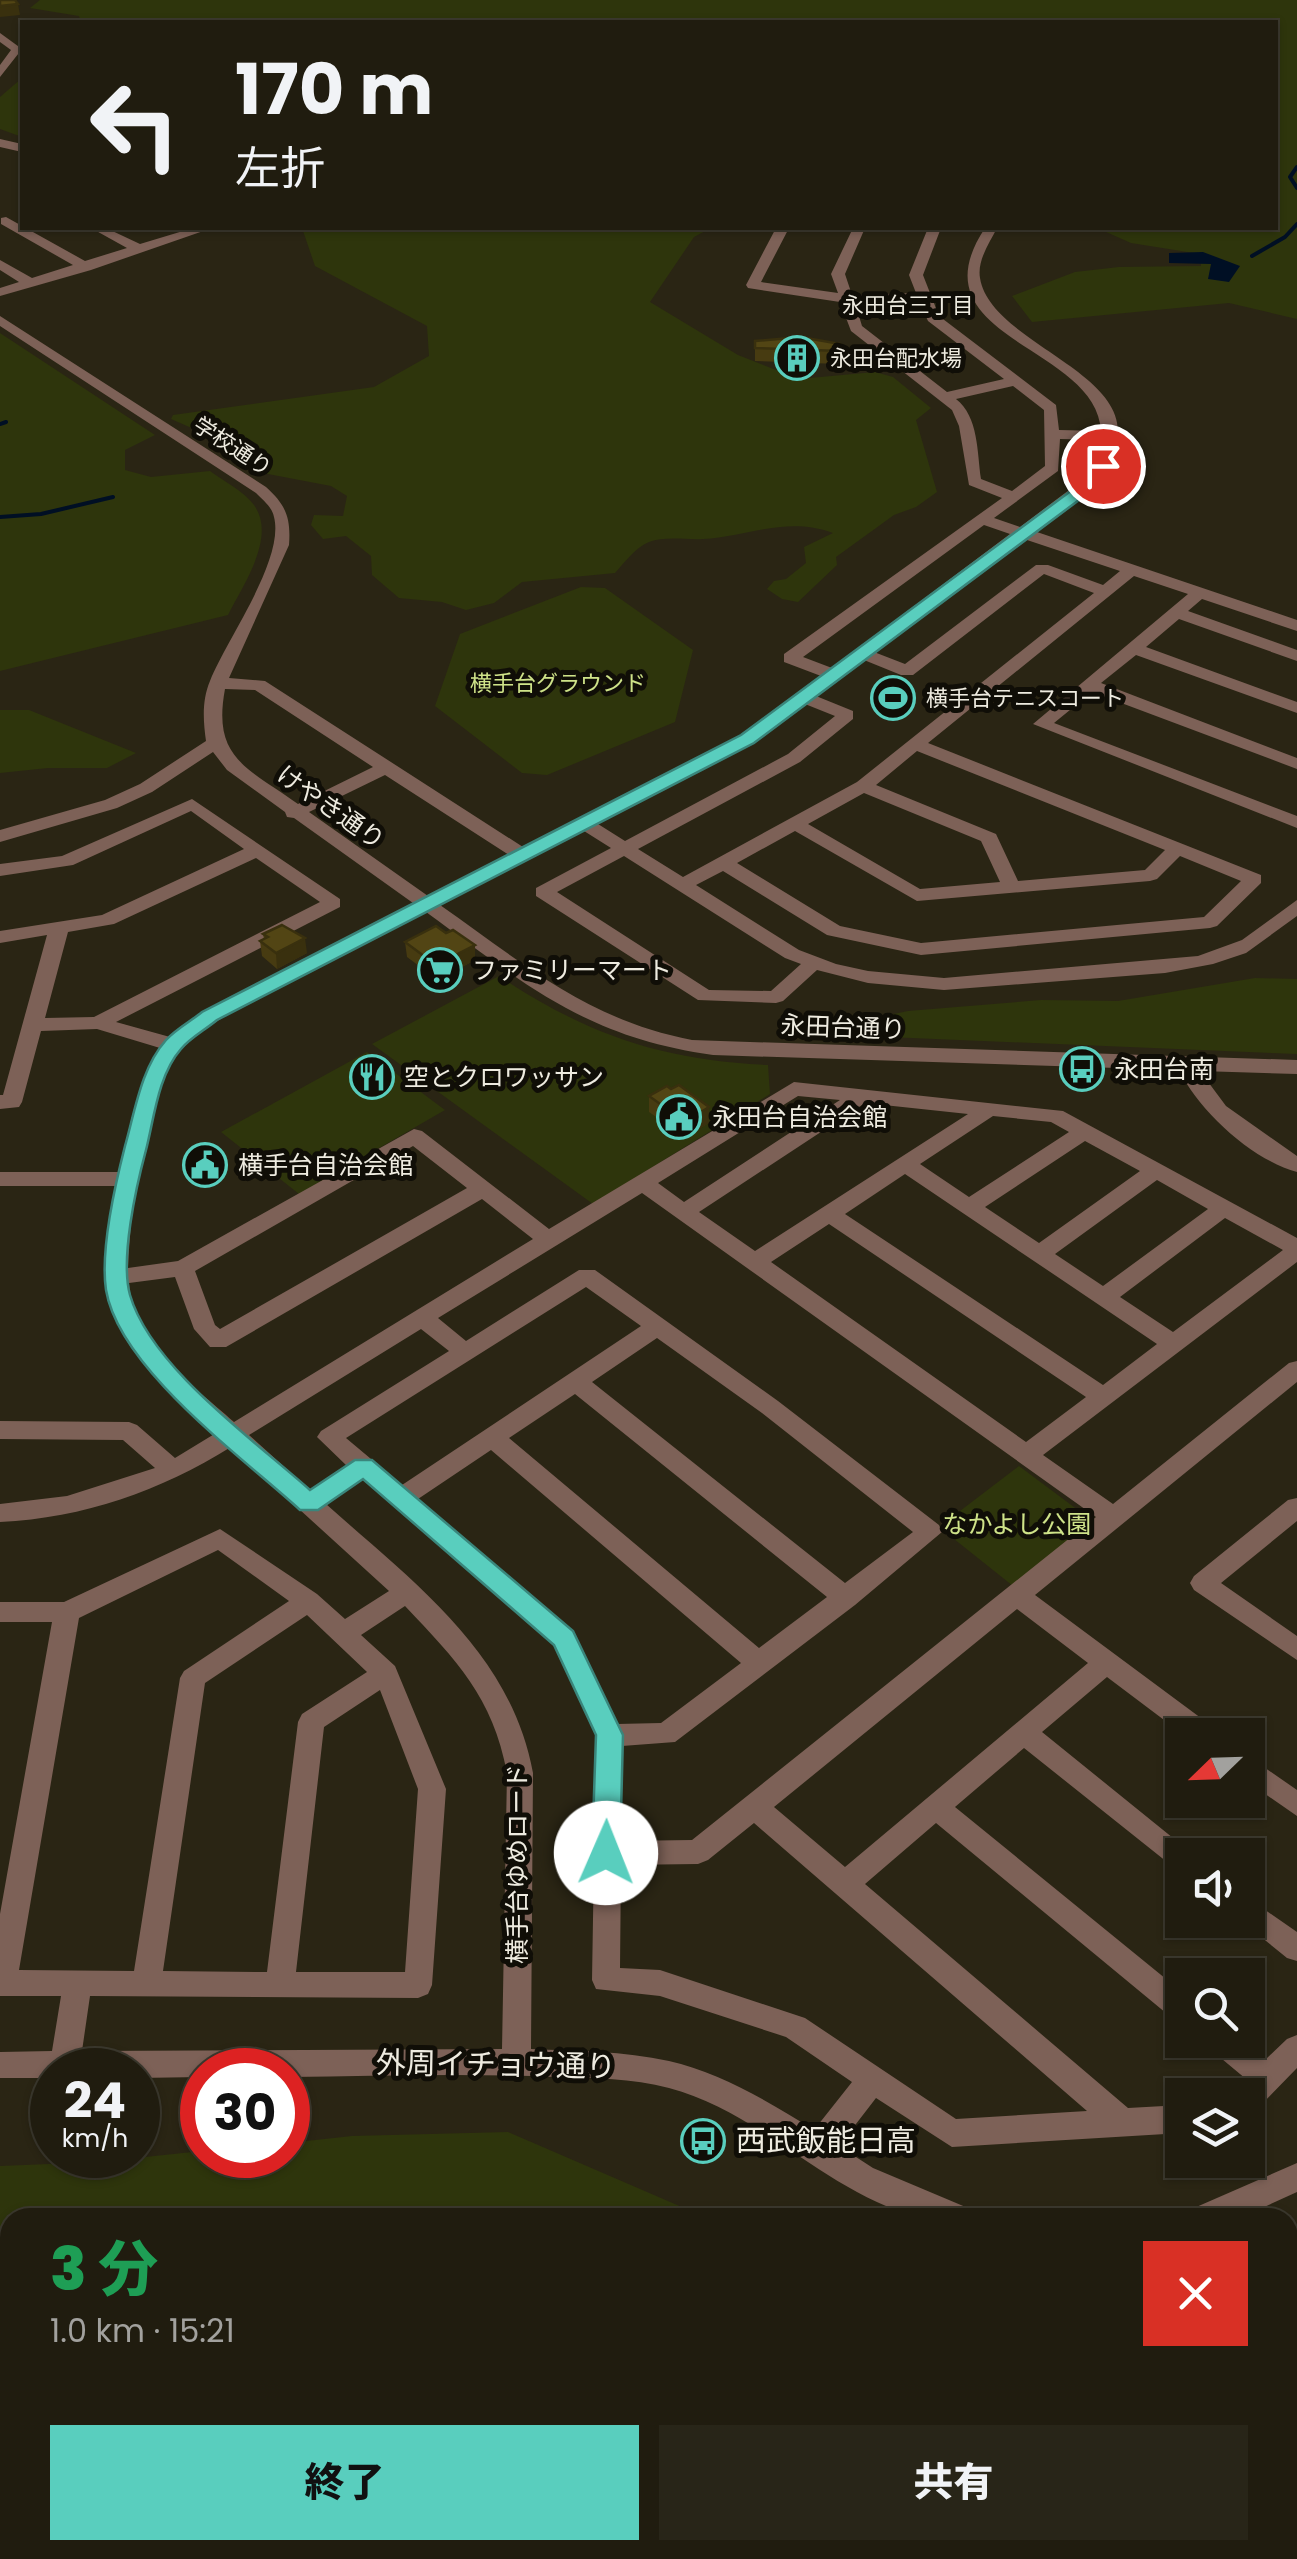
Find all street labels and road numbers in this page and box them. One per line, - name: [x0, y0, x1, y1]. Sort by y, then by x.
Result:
- street label: 学校通り: [187, 409, 278, 483]
- street label: けやき通り: [269, 757, 392, 858]
- street label: 永田台通り: [780, 1008, 906, 1047]
- street label: 横手台ゆめロード: [500, 1764, 535, 1964]
- street label: 外周イチョウ通り: [376, 2041, 616, 2088]

